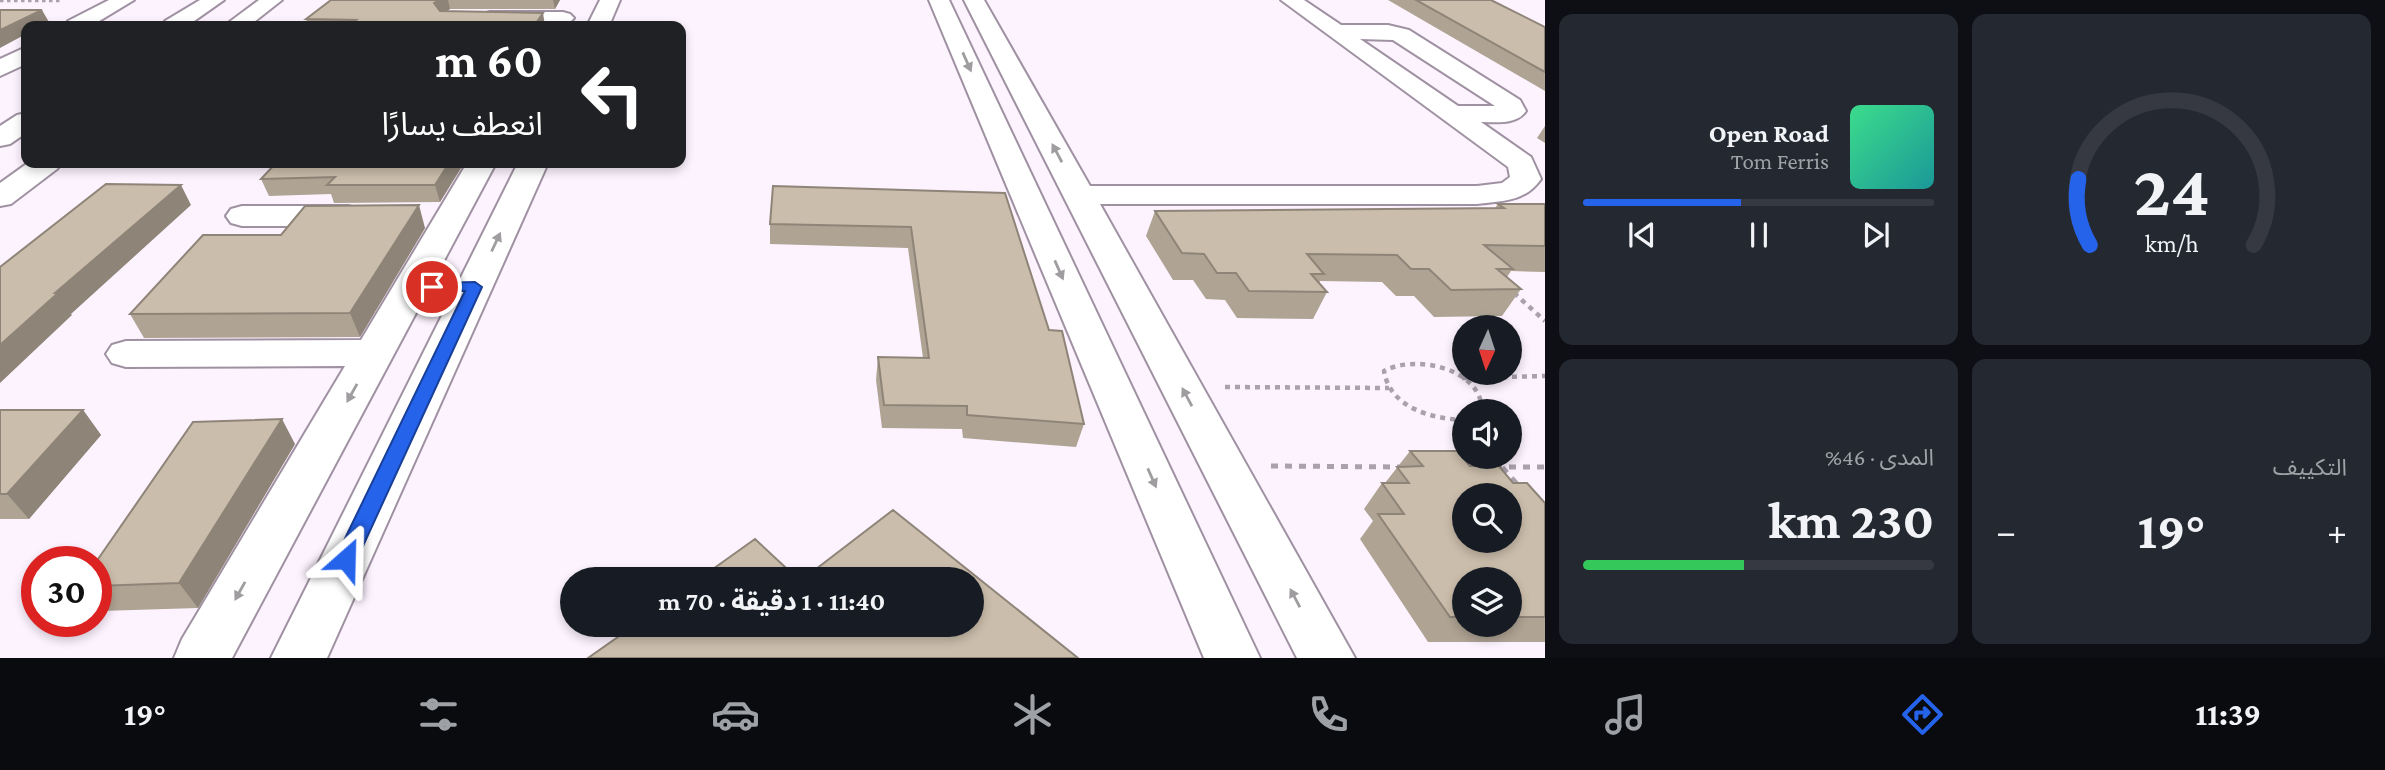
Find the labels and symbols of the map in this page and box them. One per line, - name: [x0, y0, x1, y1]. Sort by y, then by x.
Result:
- one-way arrow: [962, 52, 973, 73]
- one-way arrow: [1051, 144, 1063, 163]
- one-way arrow: [490, 232, 502, 252]
- pin: [402, 257, 462, 317]
- one-way arrow: [1053, 260, 1065, 280]
- north arrow: [1452, 315, 1522, 385]
- one-way arrow: [346, 383, 358, 403]
- one-way arrow: [1182, 387, 1194, 407]
- one-way arrow: [1146, 468, 1158, 488]
- position arrow: [309, 522, 383, 596]
- speed limit sign: 30: [21, 546, 112, 637]
- one-way arrow: [234, 581, 246, 601]
- one-way arrow: [1289, 588, 1301, 608]

